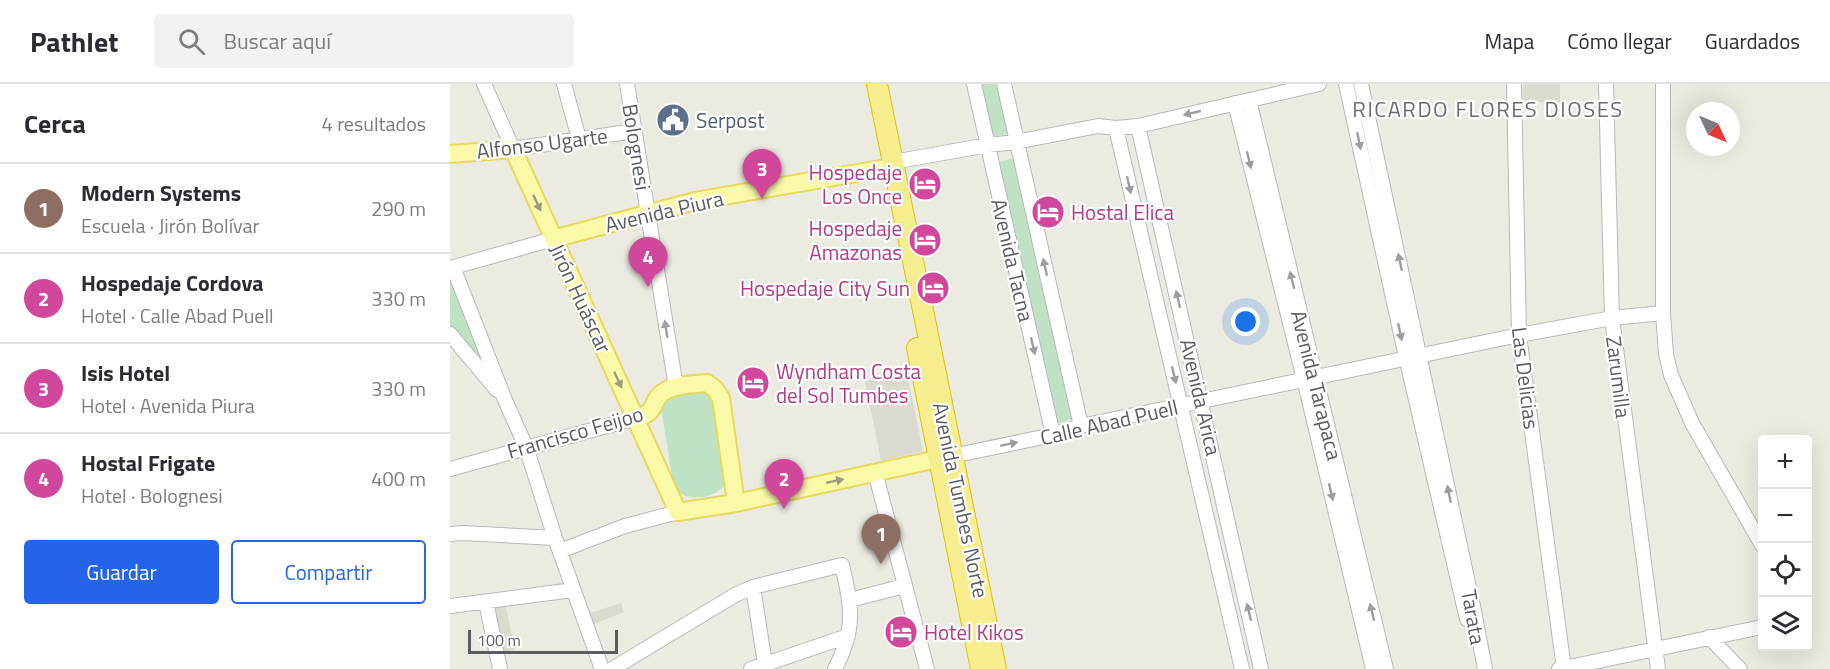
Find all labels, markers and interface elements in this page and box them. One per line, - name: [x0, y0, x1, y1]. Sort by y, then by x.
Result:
- search box: [154, 14, 574, 68]
- text: Pathlet: [30, 20, 118, 63]
- text: Buscar aquí: [223, 24, 331, 58]
- icon: search: [175, 25, 208, 58]
- text: Mapa: [1485, 25, 1534, 57]
- text: Cómo llegar: [1567, 25, 1672, 57]
- text: Guardados: [1705, 25, 1800, 57]
- district label: RICARDO FLORES DIOSES: [1352, 92, 1624, 126]
- street label: Bolognesi: [614, 102, 660, 192]
- public building icon: Serpost: [655, 102, 691, 138]
- north arrow: [1686, 102, 1740, 156]
- text: Cerca: [24, 104, 86, 143]
- place label: Serpost: [696, 104, 765, 136]
- text: 4 resultados: [322, 108, 426, 139]
- one-way arrow: [1183, 109, 1201, 119]
- street label: Alfonso Ugarte: [475, 119, 609, 167]
- one-way arrow: [1355, 132, 1364, 151]
- pin: 3: [742, 150, 782, 199]
- one-way arrow: [1245, 151, 1254, 169]
- place label: Hospedaje Los Once: [809, 156, 902, 212]
- hotel icon: Hospedaje Los Once: [907, 166, 943, 202]
- text: Modern Systems: [81, 176, 241, 210]
- one-way arrow: [1125, 176, 1135, 194]
- street label: Avenida Piura: [602, 182, 727, 240]
- text: 1: [38, 193, 49, 224]
- text: 290 m: [371, 193, 426, 224]
- one-way arrow: [532, 194, 541, 211]
- hotel icon: Hostal Elica: [1030, 194, 1066, 230]
- street label: Avenida Tacna: [983, 195, 1043, 325]
- place label: Hostal Elica: [1071, 196, 1175, 228]
- text: Escuela · Jirón Bolívar: [81, 210, 259, 241]
- place label: Hospedaje Amazonas: [809, 212, 902, 268]
- hotel icon: Hospedaje Amazonas: [907, 222, 943, 258]
- street label: Jirón Huáscar: [542, 238, 620, 358]
- pin: 4: [628, 238, 668, 287]
- one-way arrow: [1395, 253, 1404, 272]
- one-way arrow: [1040, 257, 1049, 276]
- text: Hospedaje Cordova: [81, 266, 263, 300]
- hotel icon: Hospedaje City Sun: [915, 270, 951, 306]
- one-way arrow: [1287, 270, 1296, 289]
- place label: Hospedaje City Sun: [740, 272, 910, 304]
- text: 2: [38, 283, 49, 314]
- text: 330 m: [371, 283, 426, 314]
- one-way arrow: [1173, 289, 1183, 308]
- text: Hotel · Calle Abad Puell: [81, 300, 274, 331]
- your location: [1231, 307, 1260, 336]
- street label: Avenida Tarapaca: [1283, 307, 1351, 464]
- one-way arrow: [662, 319, 671, 338]
- one-way arrow: [1396, 323, 1405, 342]
- street label: Las Delicias: [1504, 325, 1548, 431]
- street label: Zarumilla: [1598, 334, 1640, 420]
- street label: Avenida Arica: [1172, 336, 1230, 459]
- one-way arrow: [1029, 337, 1038, 356]
- place label: Wyndham Costa del Sol Tumbes: [776, 355, 922, 411]
- text: Isis Hotel: [81, 356, 170, 390]
- hotel icon: Wyndham Costa del Sol Tumbes: [735, 365, 771, 401]
- one-way arrow: [1169, 365, 1179, 384]
- one-way arrow: [614, 371, 623, 388]
- text: 3: [38, 373, 49, 404]
- text: 330 m: [371, 373, 426, 404]
- text: Hotel · Avenida Piura: [81, 390, 255, 421]
- street label: Calle Abad Puell: [1037, 391, 1181, 453]
- street label: Francisco Feijoo: [503, 397, 647, 467]
- street label: Avenida Tumbes Norte: [925, 399, 997, 601]
- map controls: [1758, 435, 1812, 651]
- button: +: [1758, 435, 1812, 489]
- one-way arrow: [1000, 439, 1019, 448]
- text: Hostal Frigate: [81, 446, 215, 480]
- pin: 2: [764, 460, 804, 509]
- text: 4: [38, 463, 49, 494]
- text: 400 m: [371, 463, 426, 494]
- one-way arrow: [825, 476, 844, 485]
- text: Hotel · Bolognesi: [81, 480, 223, 511]
- one-way arrow: [1326, 483, 1336, 501]
- one-way arrow: [1444, 485, 1454, 504]
- button: −: [1758, 489, 1812, 543]
- pin: 1: [862, 514, 900, 564]
- button: Guardar: [24, 540, 219, 604]
- button: Compartir: [231, 540, 426, 604]
- button: locate: [1758, 543, 1812, 597]
- street label: Tarata: [1453, 587, 1495, 648]
- button: layers: [1758, 597, 1812, 651]
- one-way arrow: [1243, 603, 1253, 621]
- one-way arrow: [1367, 603, 1377, 621]
- hotel icon: Hotel Kikos: [883, 614, 919, 650]
- place label: Hotel Kikos: [924, 616, 1024, 648]
- scale bar: [468, 627, 618, 654]
- text: 100 m: [477, 628, 521, 652]

